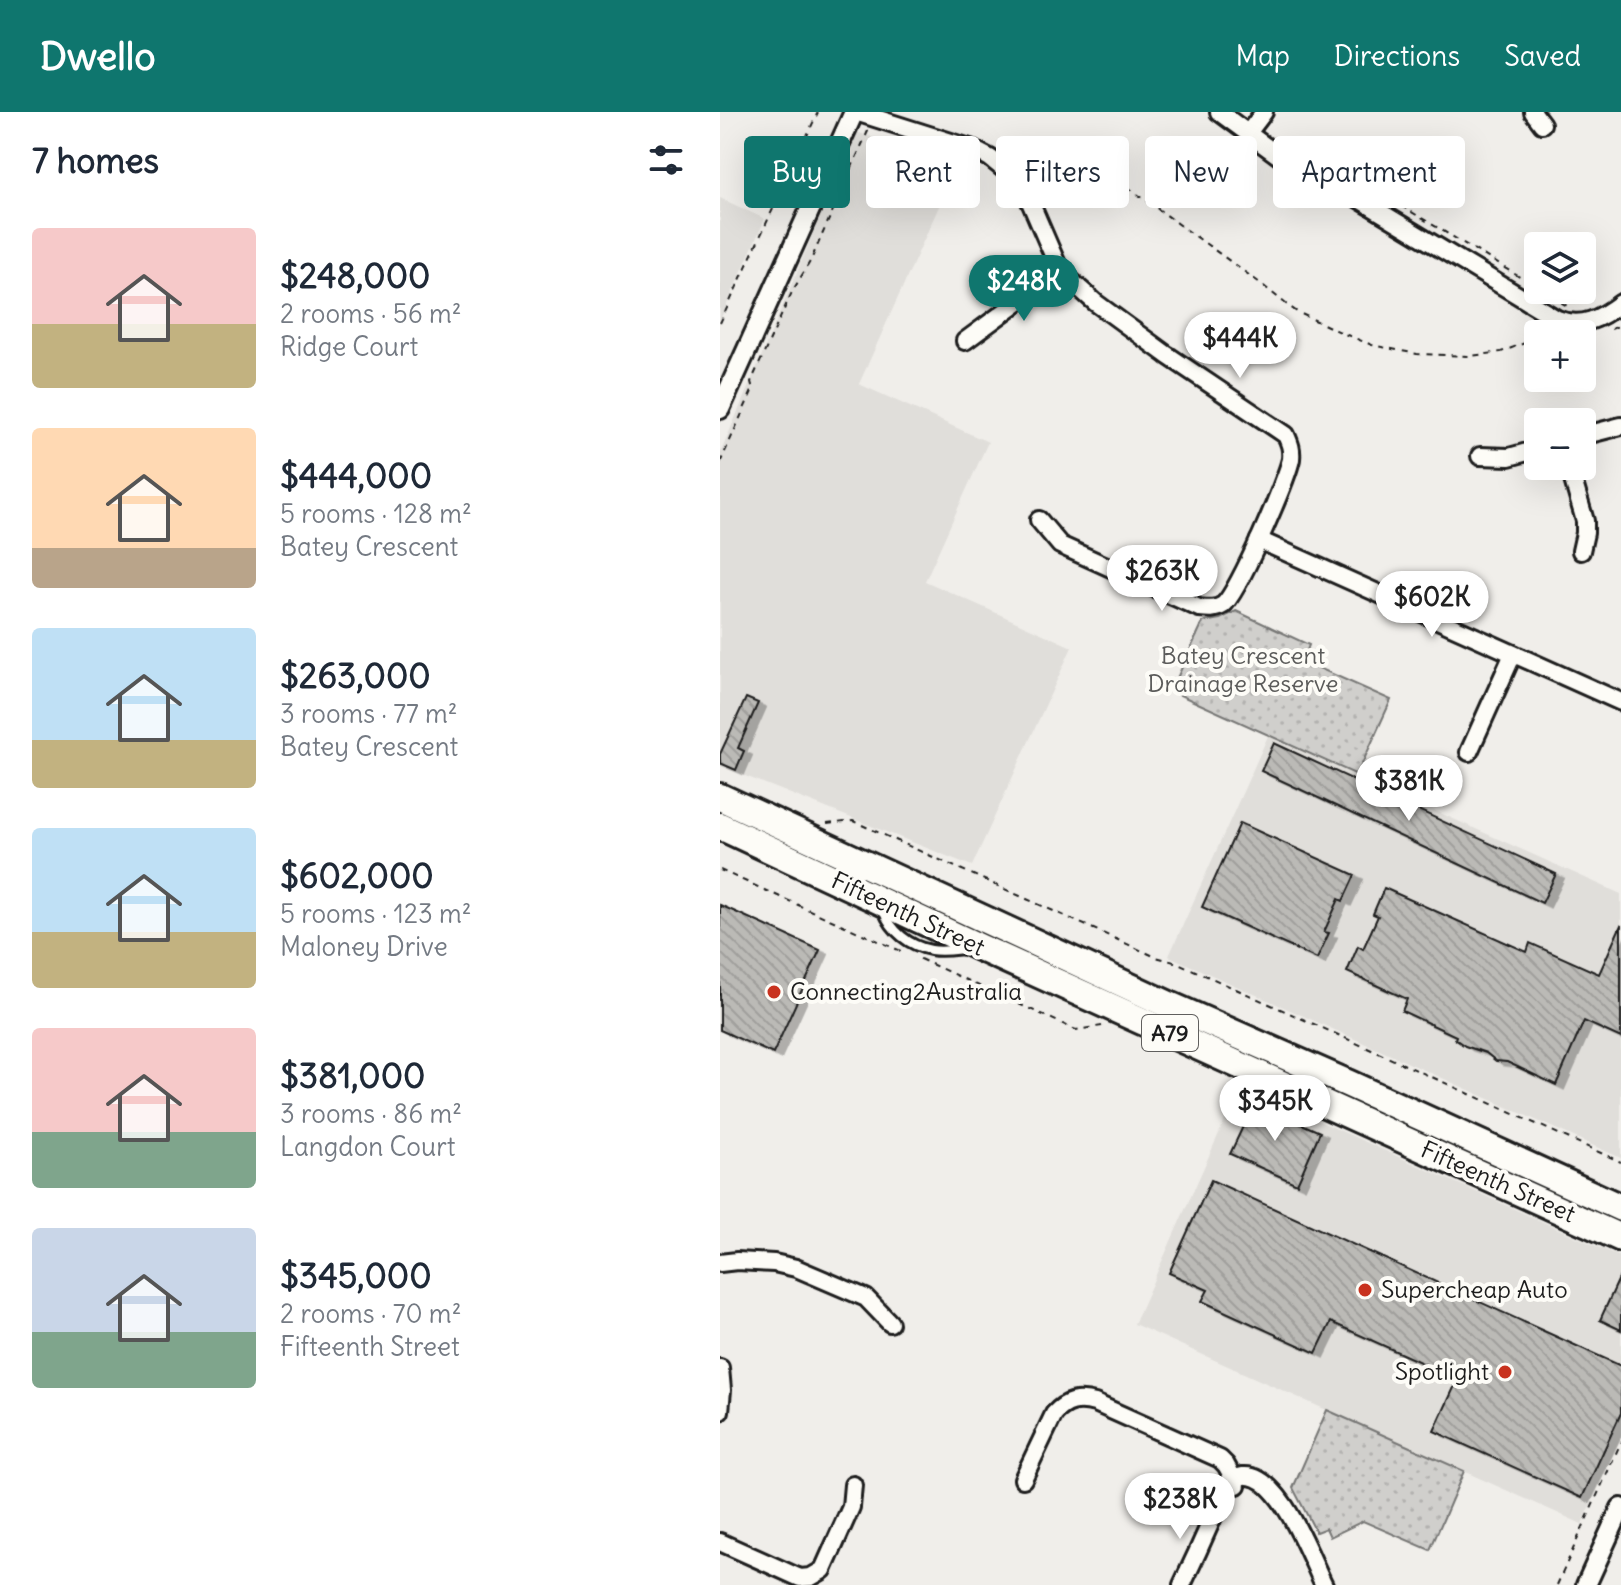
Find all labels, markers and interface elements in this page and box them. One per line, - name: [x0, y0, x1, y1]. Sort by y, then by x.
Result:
- text: Dwello: [40, 33, 156, 80]
- text: Map: [1235, 38, 1290, 74]
- text: Directions: [1334, 38, 1460, 74]
- text: Saved: [1504, 38, 1581, 74]
- chip: Buy: [744, 136, 850, 208]
- chip: Rent: [866, 136, 980, 208]
- chip: Filters: [996, 136, 1129, 208]
- chip: New: [1145, 136, 1257, 208]
- chip: Apartment: [1273, 136, 1465, 208]
- icon: filters: [644, 138, 688, 182]
- text: 7 homes: [32, 139, 159, 182]
- map controls: [1524, 232, 1596, 480]
- button: layers: [1524, 232, 1596, 304]
- text: $248,000: [280, 254, 430, 297]
- pin: $248K: [968, 255, 1080, 323]
- icon: home: [96, 260, 192, 356]
- text: $248K: [987, 264, 1061, 297]
- text: 2 rooms · 56 m²: [280, 297, 461, 330]
- pin: $444K: [1184, 312, 1296, 380]
- button: +: [1524, 320, 1596, 392]
- text: $444K: [1202, 321, 1278, 354]
- text: Ridge Court: [280, 330, 418, 363]
- button: −: [1524, 408, 1596, 480]
- text: $444,000: [280, 454, 432, 497]
- icon: home: [96, 460, 192, 556]
- text: 5 rooms · 128 m²: [280, 497, 472, 530]
- text: Batey Crescent: [280, 530, 458, 563]
- pin: $263K: [1106, 545, 1218, 613]
- text: $263K: [1125, 554, 1199, 587]
- pin: $602K: [1376, 571, 1488, 639]
- text: $602K: [1394, 580, 1470, 613]
- park label: Batey Crescent Drainage Reserve: [1147, 640, 1339, 698]
- text: $263,000: [280, 654, 431, 697]
- icon: home: [96, 660, 192, 756]
- text: 3 rooms · 77 m²: [280, 697, 458, 730]
- text: Batey Crescent: [280, 730, 458, 763]
- pin: $381K: [1353, 755, 1465, 823]
- text: $381K: [1374, 764, 1444, 797]
- text: $602,000: [280, 854, 434, 897]
- icon: home: [96, 860, 192, 956]
- street label: Fifteenth Street: [827, 864, 990, 962]
- text: 5 rooms · 123 m²: [280, 897, 472, 930]
- text: Maloney Drive: [280, 930, 448, 963]
- place label: Connecting2Australia: [790, 976, 1022, 1006]
- marker: Connecting2Australia: [765, 983, 783, 1001]
- road number: A79: [1142, 1015, 1198, 1051]
- text: $381,000: [280, 1054, 426, 1097]
- icon: home: [96, 1060, 192, 1156]
- pin: $345K: [1219, 1075, 1331, 1143]
- text: $345K: [1237, 1084, 1313, 1117]
- text: 3 rooms · 86 m²: [280, 1097, 462, 1130]
- text: Langdon Court: [280, 1130, 456, 1163]
- street label: Fifteenth Street: [1417, 1134, 1580, 1229]
- text: $345,000: [280, 1254, 432, 1297]
- icon: home: [96, 1260, 192, 1356]
- place label: Supercheap Auto: [1381, 1274, 1568, 1304]
- marker: Supercheap Auto: [1356, 1281, 1374, 1299]
- text: 2 rooms · 70 m²: [280, 1297, 461, 1330]
- text: Fifteenth Street: [280, 1330, 460, 1363]
- place label: Spotlight: [1395, 1356, 1489, 1386]
- marker: Spotlight: [1496, 1363, 1514, 1381]
- pin: $238K: [1124, 1473, 1236, 1541]
- text: $238K: [1143, 1482, 1217, 1515]

